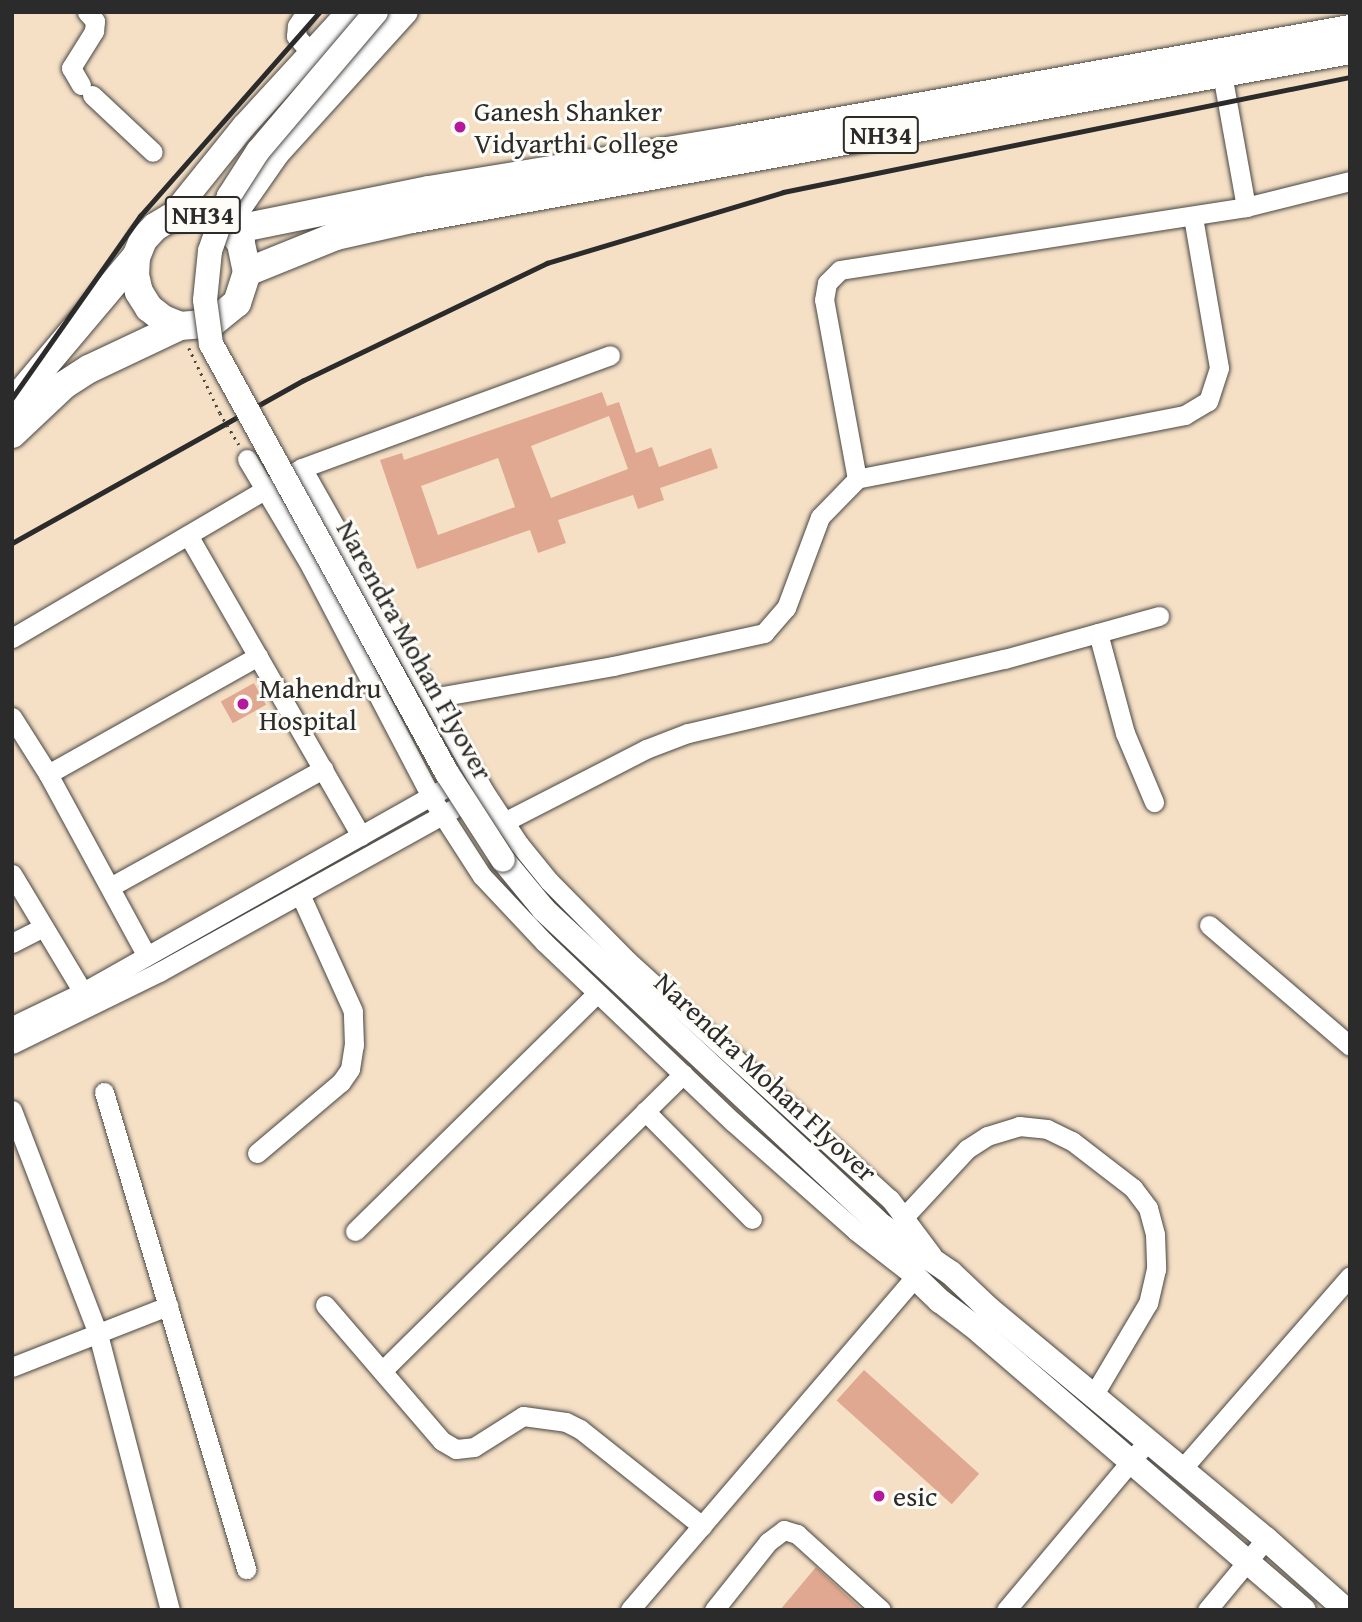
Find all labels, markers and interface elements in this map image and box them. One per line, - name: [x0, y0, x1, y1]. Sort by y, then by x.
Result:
- place label: Ganesh Shanker Vidyarthi College: [474, 94, 679, 160]
- road number: NH34: [842, 112, 920, 158]
- marker: Ganesh Shanker Vidyarthi College: [452, 119, 468, 135]
- road number: NH34: [164, 192, 242, 238]
- street label: Narendra Mohan Flyover: [330, 514, 500, 786]
- place label: Mahendru Hospital: [259, 671, 381, 737]
- marker: Mahendru Hospital: [233, 694, 253, 714]
- street label: Narendra Mohan Flyover: [648, 965, 884, 1189]
- place label: esic: [893, 1479, 938, 1513]
- marker: esic: [871, 1488, 887, 1504]

